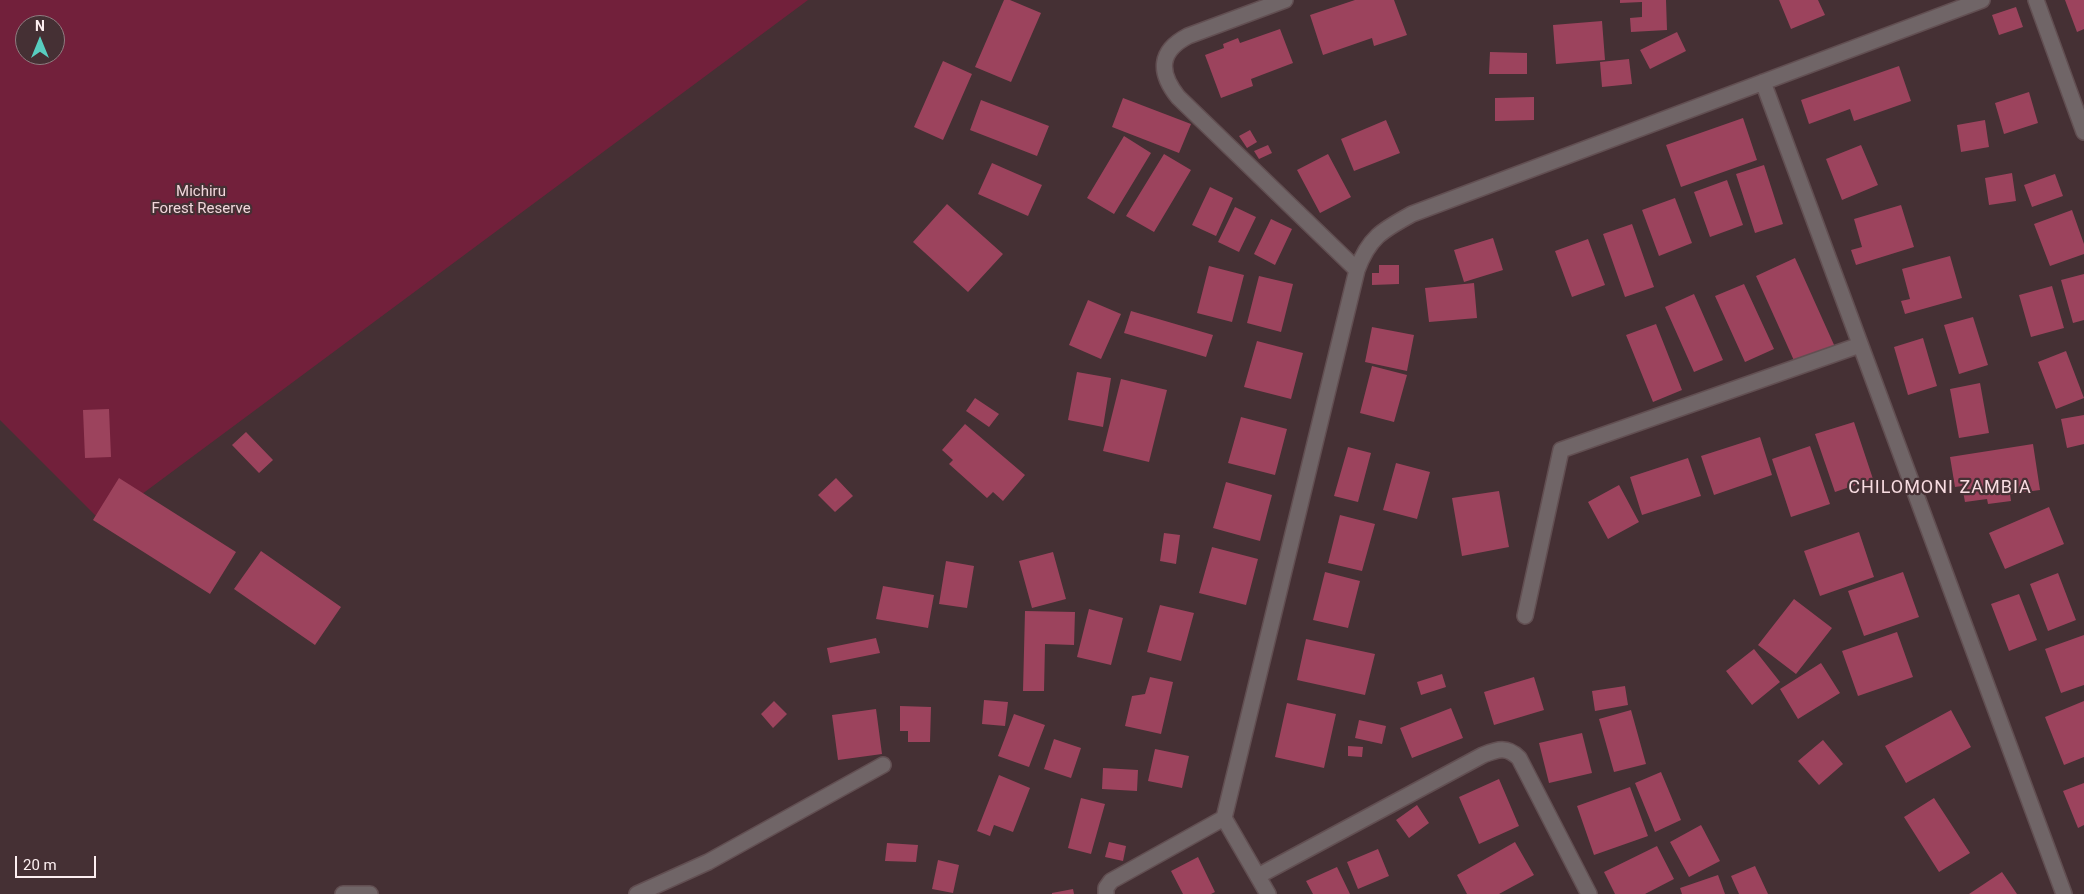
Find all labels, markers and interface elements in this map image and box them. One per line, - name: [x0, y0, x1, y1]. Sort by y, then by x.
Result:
- north arrow: [15, 15, 65, 65]
- text: N: [35, 18, 45, 34]
- park label: Michiru Forest Reserve: [151, 183, 251, 218]
- district label: CHILOMONI ZAMBIA: [1846, 477, 2034, 499]
- scale bar: [18, 846, 99, 878]
- text: 20 m: [23, 856, 57, 874]

